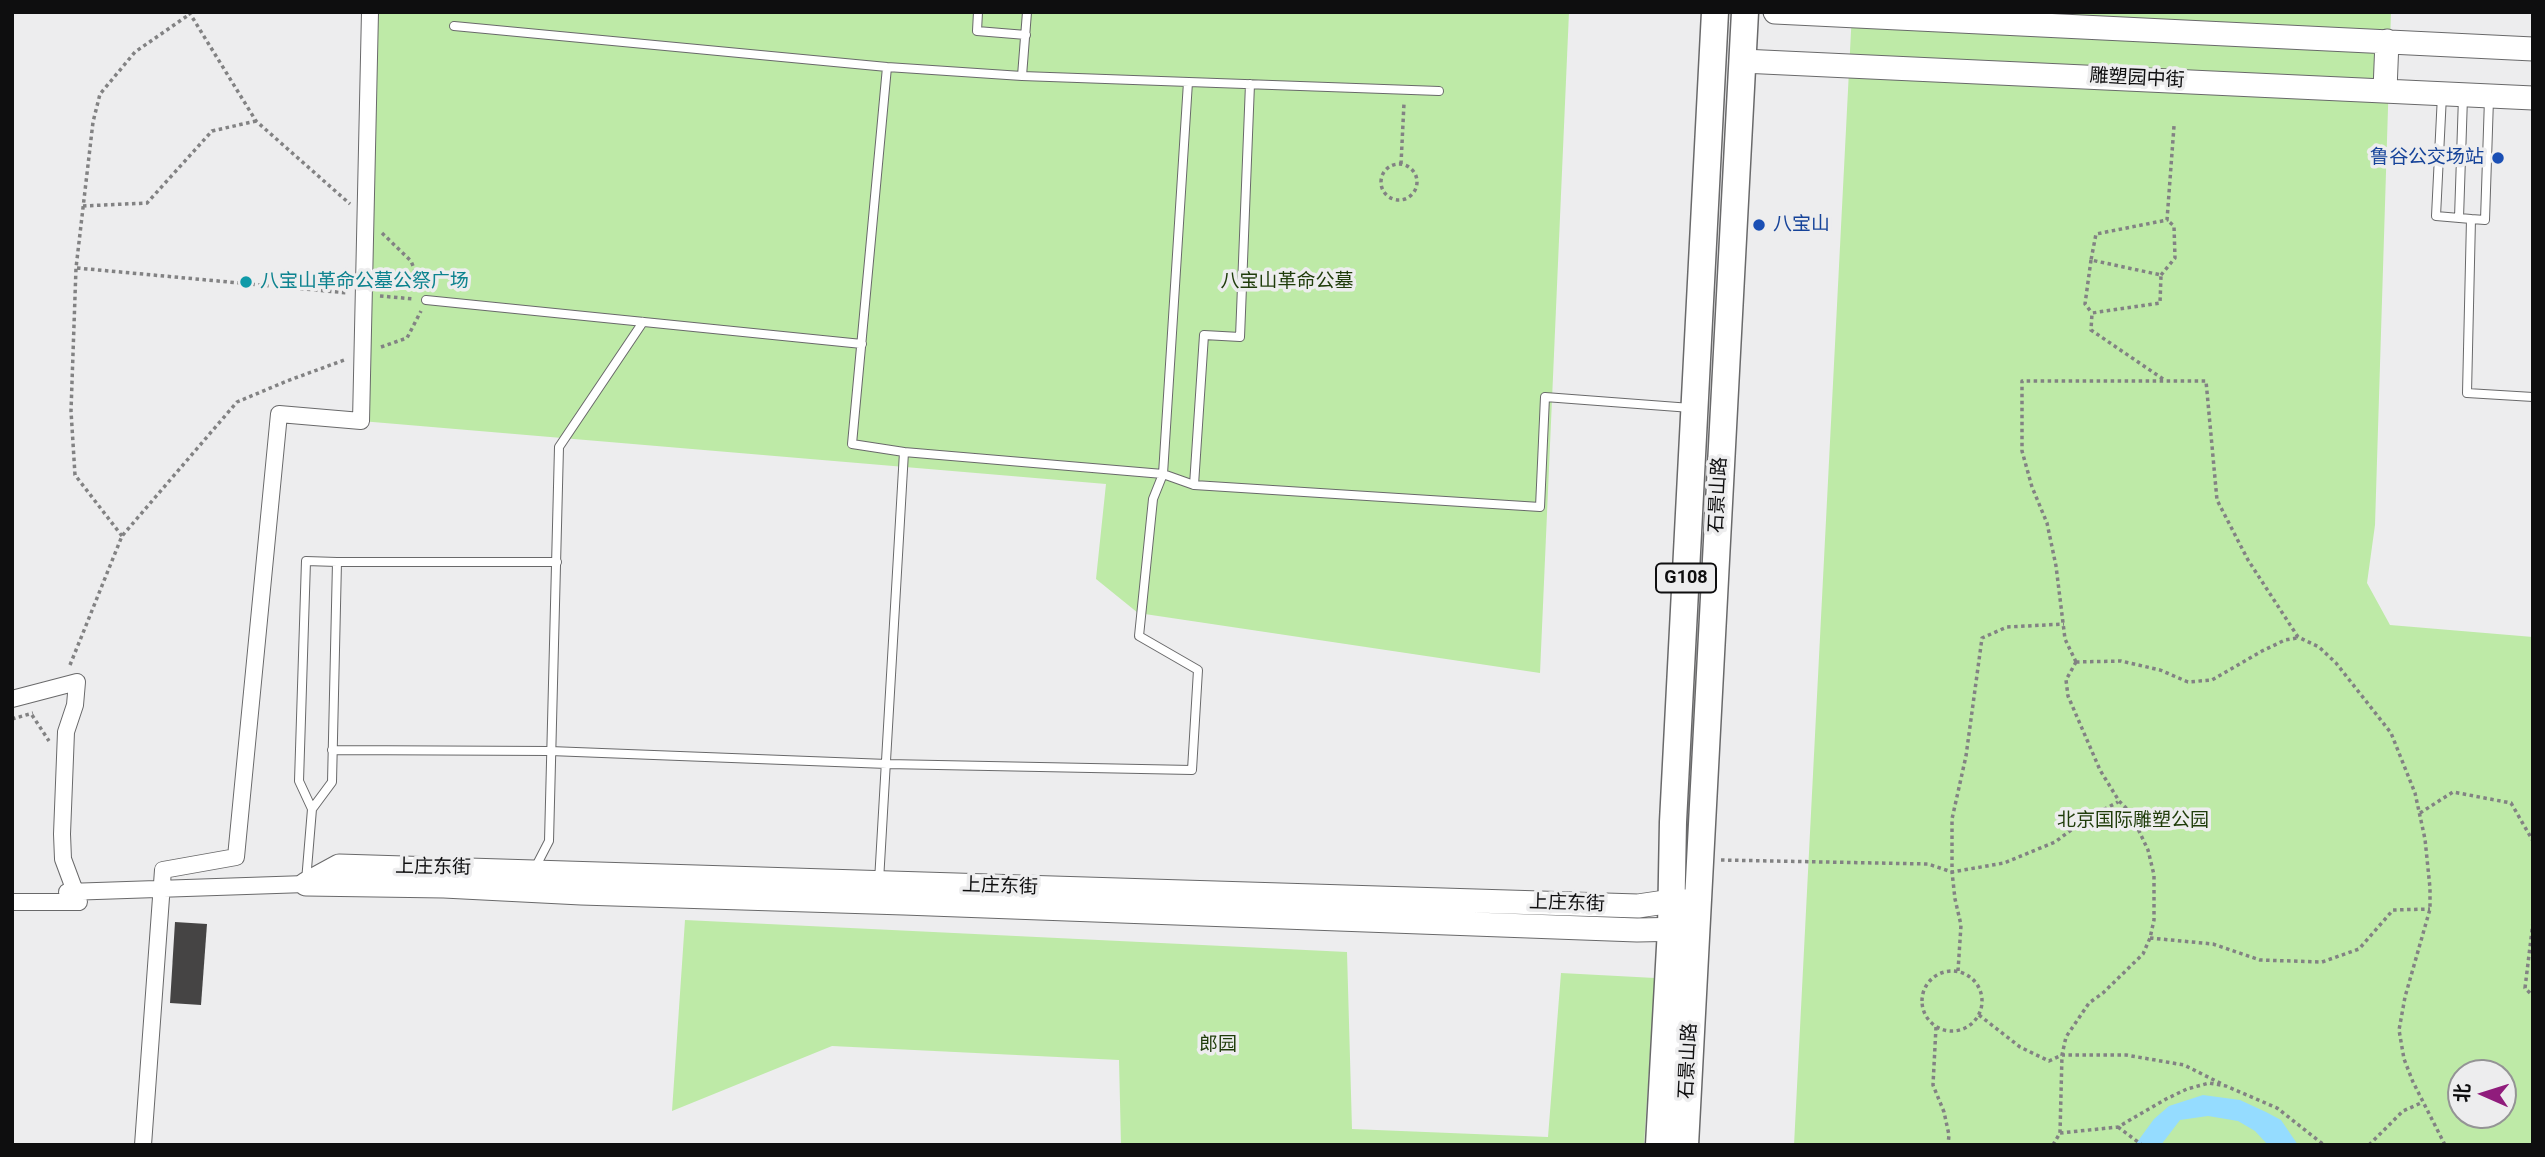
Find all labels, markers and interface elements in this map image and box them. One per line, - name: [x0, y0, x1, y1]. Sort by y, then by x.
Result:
- street label: 雕塑园中街: [2089, 65, 2185, 93]
- place label: 鲁谷公交场站: [2370, 147, 2484, 169]
- marker: 鲁谷公交场站: [2490, 150, 2506, 166]
- place label: 八宝山: [1773, 214, 1830, 236]
- marker: 八宝山: [1751, 217, 1767, 233]
- place label: 八宝山革命公墓公祭广场: [260, 271, 469, 293]
- park label: 八宝山革命公墓: [1221, 271, 1353, 293]
- marker: 八宝山革命公墓公祭广场: [238, 274, 254, 290]
- street label: 石景山路: [1706, 456, 1732, 534]
- road number: G108: [1656, 564, 1716, 592]
- park label: 北京国际雕塑公园: [2057, 810, 2209, 832]
- street label: 上庄东街: [395, 856, 471, 880]
- street label: 上庄东街: [962, 874, 1038, 900]
- street label: 上庄东街: [1529, 891, 1605, 917]
- street label: 石景山路: [1676, 1022, 1702, 1100]
- park label: 郎园: [1199, 1034, 1237, 1056]
- north arrow: [2447, 1059, 2517, 1129]
- text: 北: [2451, 1083, 2475, 1103]

